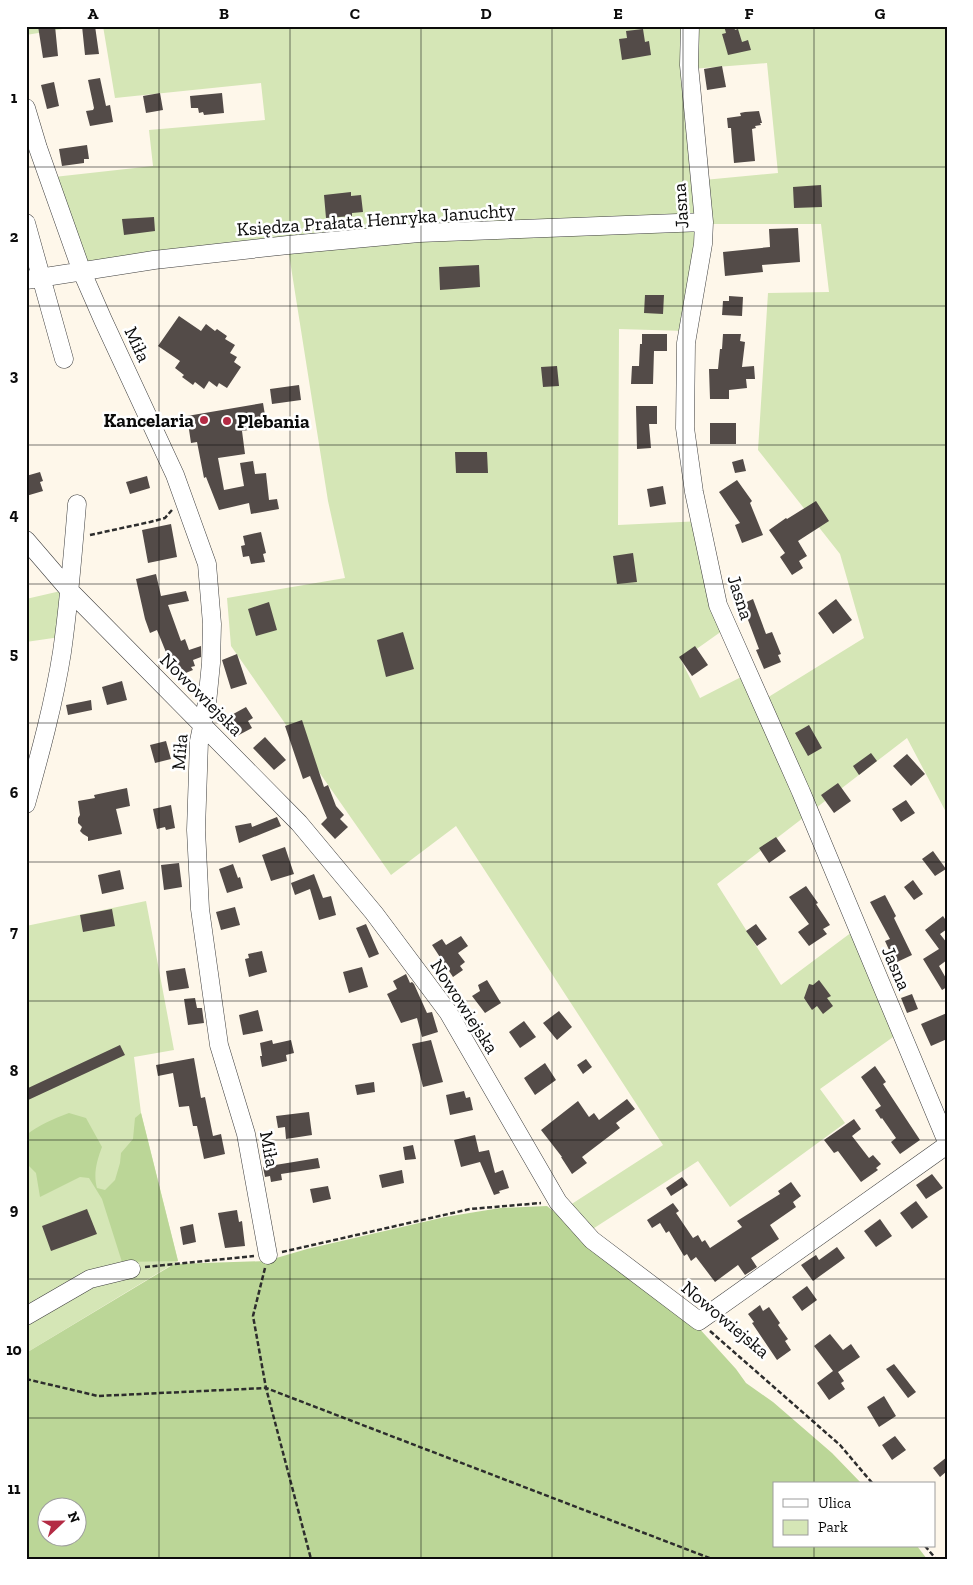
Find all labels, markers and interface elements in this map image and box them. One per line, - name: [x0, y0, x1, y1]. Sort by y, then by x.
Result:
- text: A: [88, 4, 99, 23]
- text: B: [219, 4, 229, 23]
- text: C: [350, 4, 360, 23]
- text: D: [480, 4, 492, 23]
- text: E: [613, 4, 623, 23]
- text: F: [744, 4, 754, 23]
- text: G: [875, 4, 886, 23]
- text: 1: [11, 88, 18, 107]
- street label: Jasna: [667, 182, 694, 230]
- street label: Księdza Prałata Henryka Januchty: [236, 198, 517, 241]
- text: 2: [10, 227, 19, 246]
- street label: Miła: [119, 323, 156, 366]
- text: 3: [10, 366, 19, 385]
- place label: Kancelaria: [103, 409, 194, 432]
- place label: Plebania: [237, 410, 310, 433]
- marker: Kancelaria: [198, 414, 210, 426]
- marker: Plebania: [221, 415, 233, 427]
- text: 4: [9, 505, 19, 524]
- street label: Jasna: [723, 572, 759, 622]
- text: 5: [10, 644, 18, 663]
- street label: Nowowiejska: [155, 648, 248, 741]
- street label: Miła: [166, 733, 193, 771]
- text: 6: [10, 783, 19, 802]
- text: 7: [10, 922, 18, 941]
- street label: Jasna: [877, 943, 916, 994]
- street label: Nowowiejska: [426, 955, 504, 1058]
- text: 8: [10, 1061, 19, 1080]
- street label: Miła: [255, 1129, 284, 1169]
- text: 9: [10, 1200, 19, 1219]
- street label: Nowowiejska: [677, 1276, 774, 1363]
- text: 10: [6, 1340, 22, 1359]
- text: 11: [8, 1479, 21, 1498]
- legend: [773, 1482, 936, 1548]
- text: Ulica: [818, 1494, 851, 1512]
- north arrow: [38, 1498, 88, 1548]
- text: N: [64, 1509, 84, 1526]
- text: Park: [818, 1518, 848, 1536]

